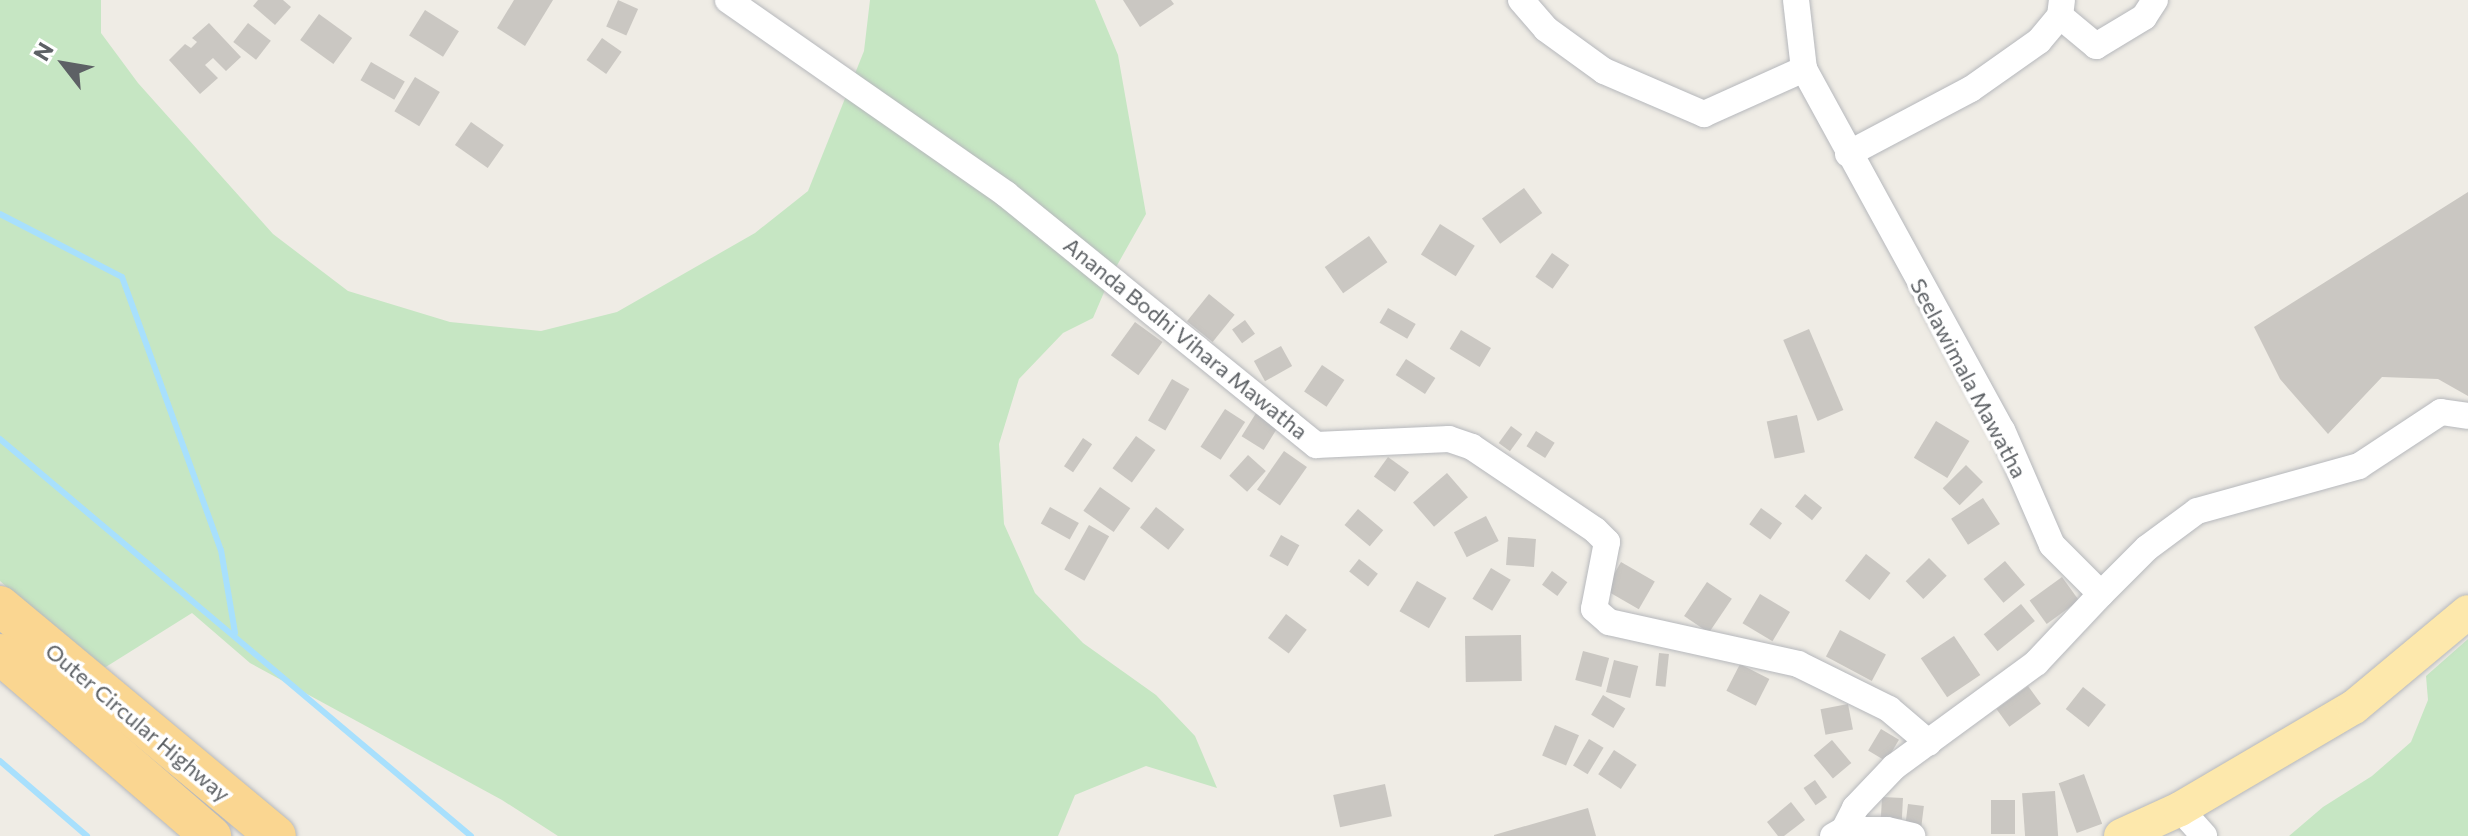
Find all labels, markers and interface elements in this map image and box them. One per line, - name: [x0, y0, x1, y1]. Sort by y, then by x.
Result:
- north arrow: [24, 24, 104, 104]
- text: N: [27, 37, 59, 65]
- street label: Ananda Bodhi Vihara Mawatha: [1059, 231, 1313, 445]
- street label: Seelawimala Mawatha: [1905, 274, 2033, 482]
- street label: Outer Circular Highway: [40, 637, 236, 807]

